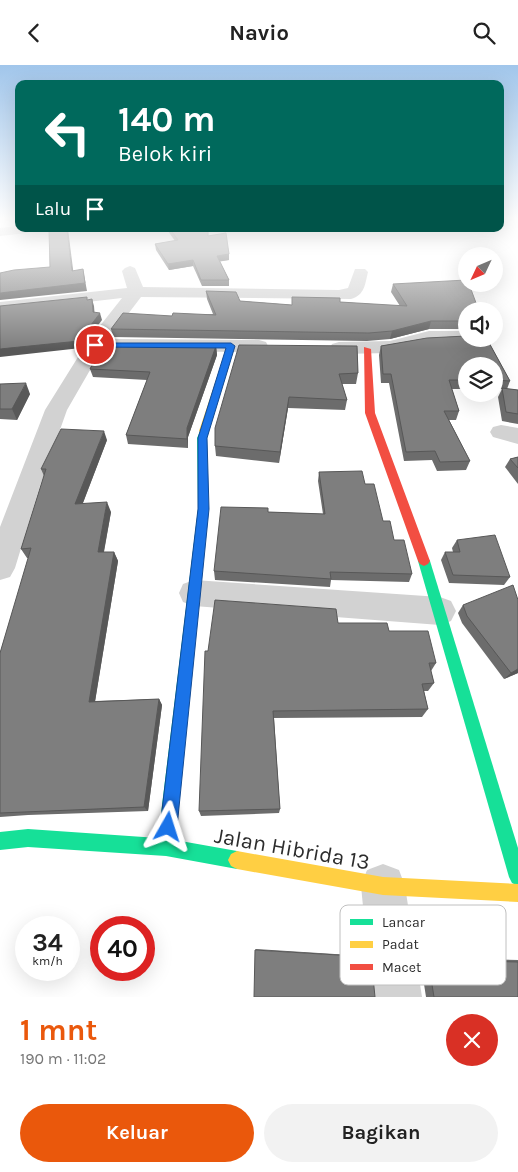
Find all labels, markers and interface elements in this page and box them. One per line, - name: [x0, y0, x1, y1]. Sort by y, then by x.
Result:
- icon: back: [20, 19, 48, 47]
- icon: search: [470, 19, 498, 47]
- text: Navio: [229, 20, 289, 46]
- text: 140 m: [118, 99, 216, 140]
- icon: left: [35, 100, 100, 165]
- text: Belok kiri: [118, 141, 212, 167]
- icon: arrive: [81, 195, 109, 223]
- text: Lalu: [35, 198, 71, 220]
- north arrow: [458, 247, 502, 293]
- map controls: [458, 247, 503, 402]
- button: sound: [458, 302, 503, 347]
- pin: [74, 324, 116, 366]
- icon: arrive: [81, 331, 109, 359]
- button: layers: [458, 357, 503, 402]
- position arrow: [141, 800, 193, 852]
- street label: Jalan Hibrida 13: [212, 823, 372, 875]
- legend: [340, 905, 506, 985]
- text: Lancar: [382, 914, 426, 931]
- speed limit sign: 40: [90, 916, 155, 981]
- text: 34: [32, 928, 63, 957]
- text: Padat: [382, 936, 419, 953]
- text: km/h: [32, 954, 63, 968]
- text: Macet: [382, 959, 421, 976]
- text: 1 mnt: [20, 1012, 97, 1048]
- button: close: [446, 1014, 498, 1066]
- text: 190 m · 11:02: [20, 1049, 106, 1068]
- button: Keluar: [20, 1104, 254, 1162]
- button: Bagikan: [264, 1104, 498, 1162]

